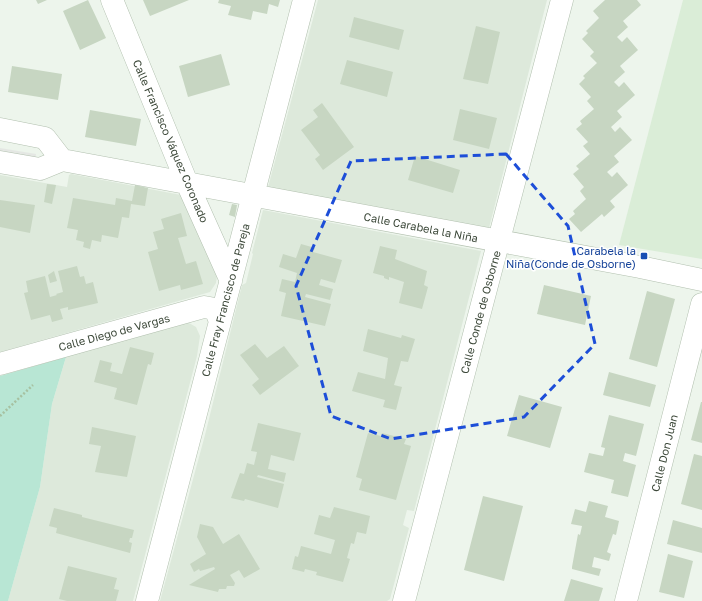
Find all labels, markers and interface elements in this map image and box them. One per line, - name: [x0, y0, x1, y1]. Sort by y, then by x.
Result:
- street label: Calle Francisco Váquez Coronado: [131, 58, 211, 225]
- street label: Calle Carabela la Niña: [363, 210, 479, 244]
- street label: Calle Fray Francisco de Pareja: [198, 222, 252, 378]
- place label: Carabela la Niña(Conde de Osborne): [506, 244, 636, 270]
- street label: Calle Conde de Osborne: [457, 249, 503, 375]
- marker: Carabela la Niña(Conde de Osborne): [639, 251, 649, 261]
- street label: Calle Diego de Vargas: [57, 311, 171, 353]
- street label: Calle Don Juan: [648, 413, 680, 493]

